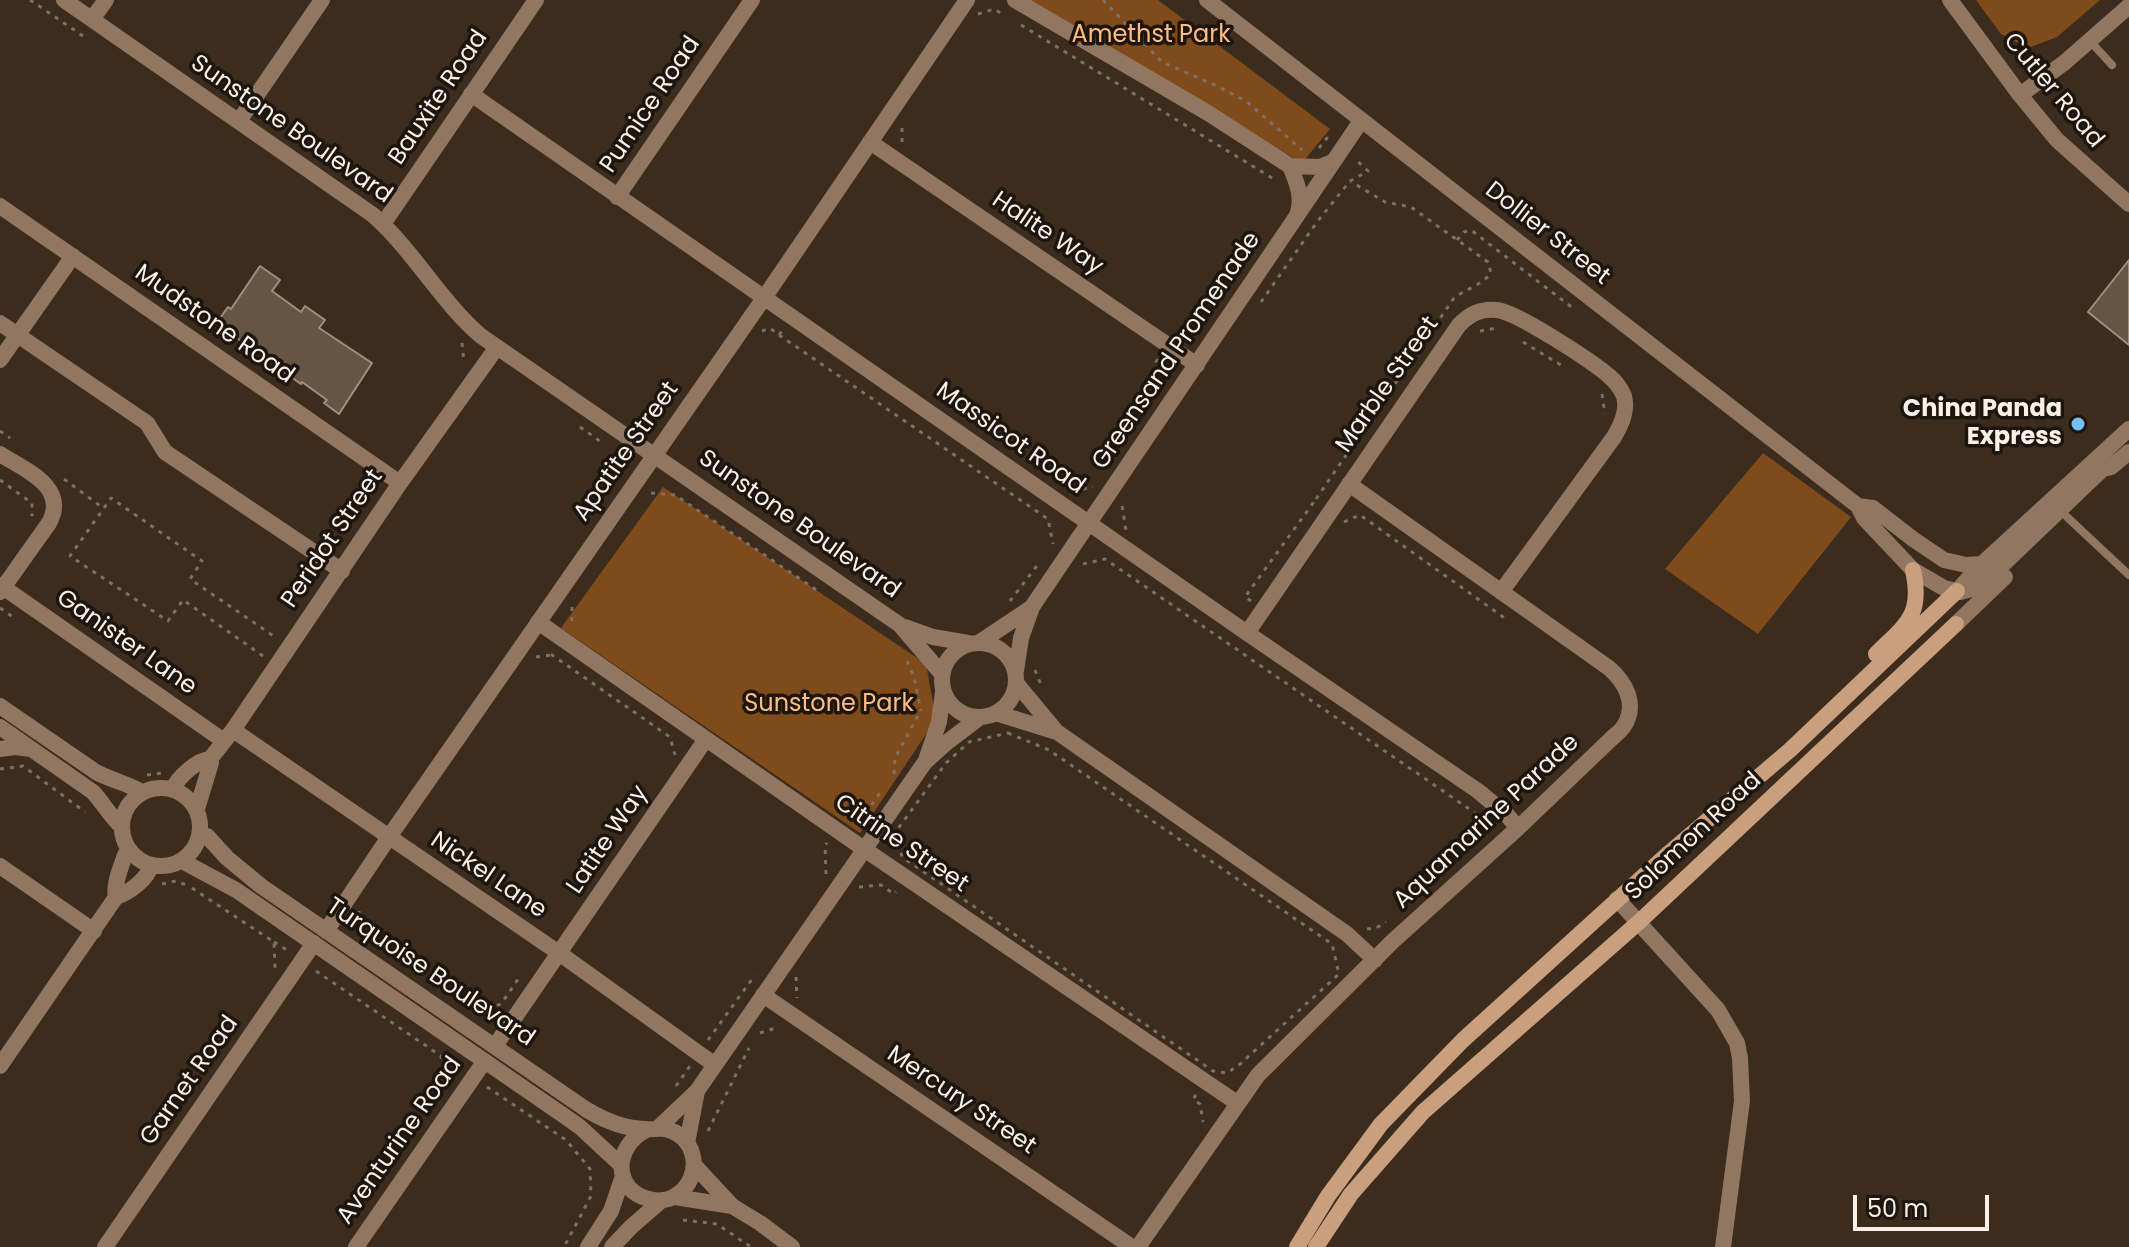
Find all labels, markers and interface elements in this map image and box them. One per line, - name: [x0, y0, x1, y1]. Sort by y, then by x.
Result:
- park label: Amethst Park: [1072, 22, 1230, 50]
- street label: Bauxite Road: [383, 25, 495, 171]
- street label: Cutler Road: [1997, 28, 2109, 154]
- street label: Pumice Road: [595, 31, 707, 179]
- street label: Sunstone Boulevard: [185, 50, 397, 210]
- street label: Dollier Street: [1479, 176, 1615, 292]
- street label: Halite Way: [986, 186, 1108, 282]
- street label: Greensand Promenade: [1087, 227, 1267, 475]
- street label: Mudstone Road: [129, 259, 299, 391]
- street label: Marble Street: [1330, 311, 1446, 459]
- street label: Apatite Street: [568, 377, 686, 527]
- street label: Massicot Road: [930, 377, 1090, 501]
- place label: China Panda Express: [1903, 396, 2062, 452]
- marker: China Panda Express: [2069, 415, 2087, 433]
- street label: Sunstone Boulevard: [693, 445, 905, 605]
- street label: Peridot Street: [276, 464, 390, 614]
- street label: Ganister Lane: [50, 584, 202, 702]
- park label: Sunstone Park: [744, 691, 914, 719]
- street label: Aquamarine Parade: [1388, 729, 1586, 915]
- street label: Solomon Road: [1620, 767, 1768, 907]
- street label: Latite Way: [561, 780, 655, 900]
- street label: Citrine Street: [829, 789, 973, 899]
- street label: Nickel Lane: [425, 827, 551, 925]
- street label: Turquoise Boulevard: [320, 893, 540, 1053]
- street label: Garnet Road: [135, 1011, 245, 1151]
- street label: Mercury Street: [881, 1041, 1041, 1161]
- street label: Aventurine Road: [331, 1052, 469, 1230]
- scale bar: [1857, 1179, 1993, 1229]
- text: 50 m: [1867, 1192, 1928, 1225]

